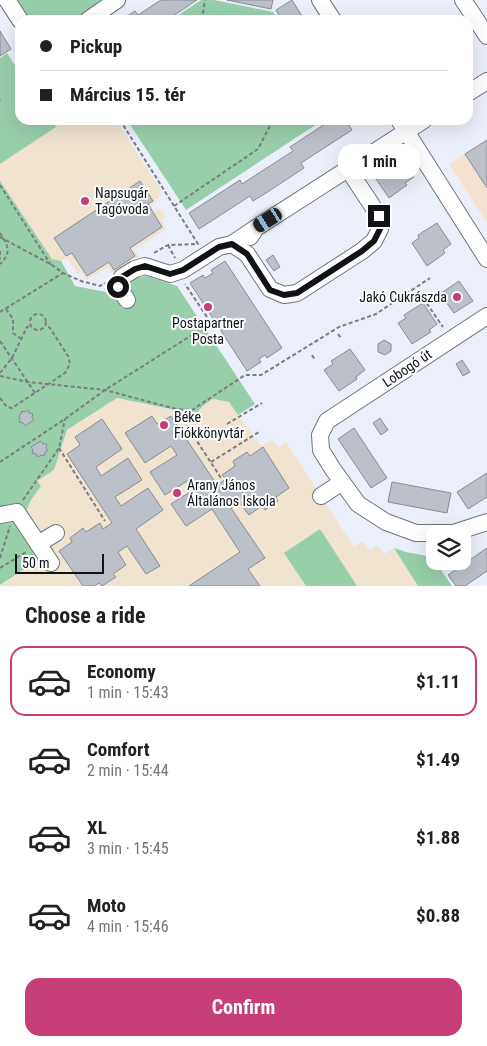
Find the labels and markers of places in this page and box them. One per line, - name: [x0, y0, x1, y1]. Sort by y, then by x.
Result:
- place label: Napsugár Tagóvoda: [95, 185, 149, 217]
- marker: Napsugár Tagóvoda: [79, 195, 91, 207]
- place label: Jakó Cukrászda: [359, 289, 447, 305]
- marker: Jakó Cukrászda: [451, 291, 463, 303]
- marker: Postapartner Posta: [202, 301, 214, 313]
- place label: Postapartner Posta: [172, 315, 244, 347]
- place label: Béke Fiókkönyvtár: [174, 409, 244, 441]
- marker: Béke Fiókkönyvtár: [158, 419, 170, 431]
- place label: Arany János Általános Iskola: [187, 477, 276, 509]
- marker: Arany János Általános Iskola: [171, 487, 183, 499]

